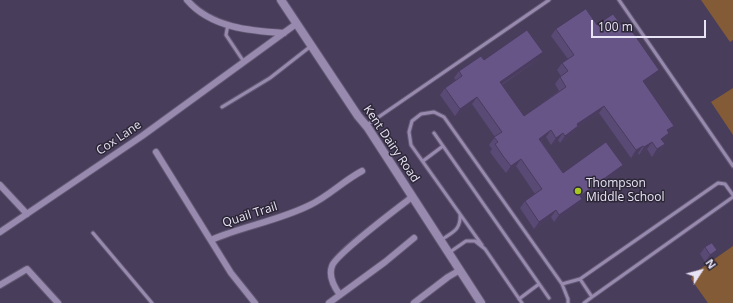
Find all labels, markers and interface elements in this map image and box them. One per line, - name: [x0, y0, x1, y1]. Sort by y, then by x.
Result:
- scale bar: [593, 12, 708, 38]
- text: 100 m: [598, 18, 633, 35]
- street label: Kent Dairy Road: [360, 103, 422, 185]
- street label: Cox Lane: [94, 118, 144, 158]
- place label: Thompson Middle School: [586, 177, 665, 205]
- marker: Thompson Middle School: [573, 186, 583, 196]
- street label: Quail Trail: [221, 199, 279, 231]
- north arrow: [681, 251, 721, 291]
- text: N: [702, 256, 720, 272]

